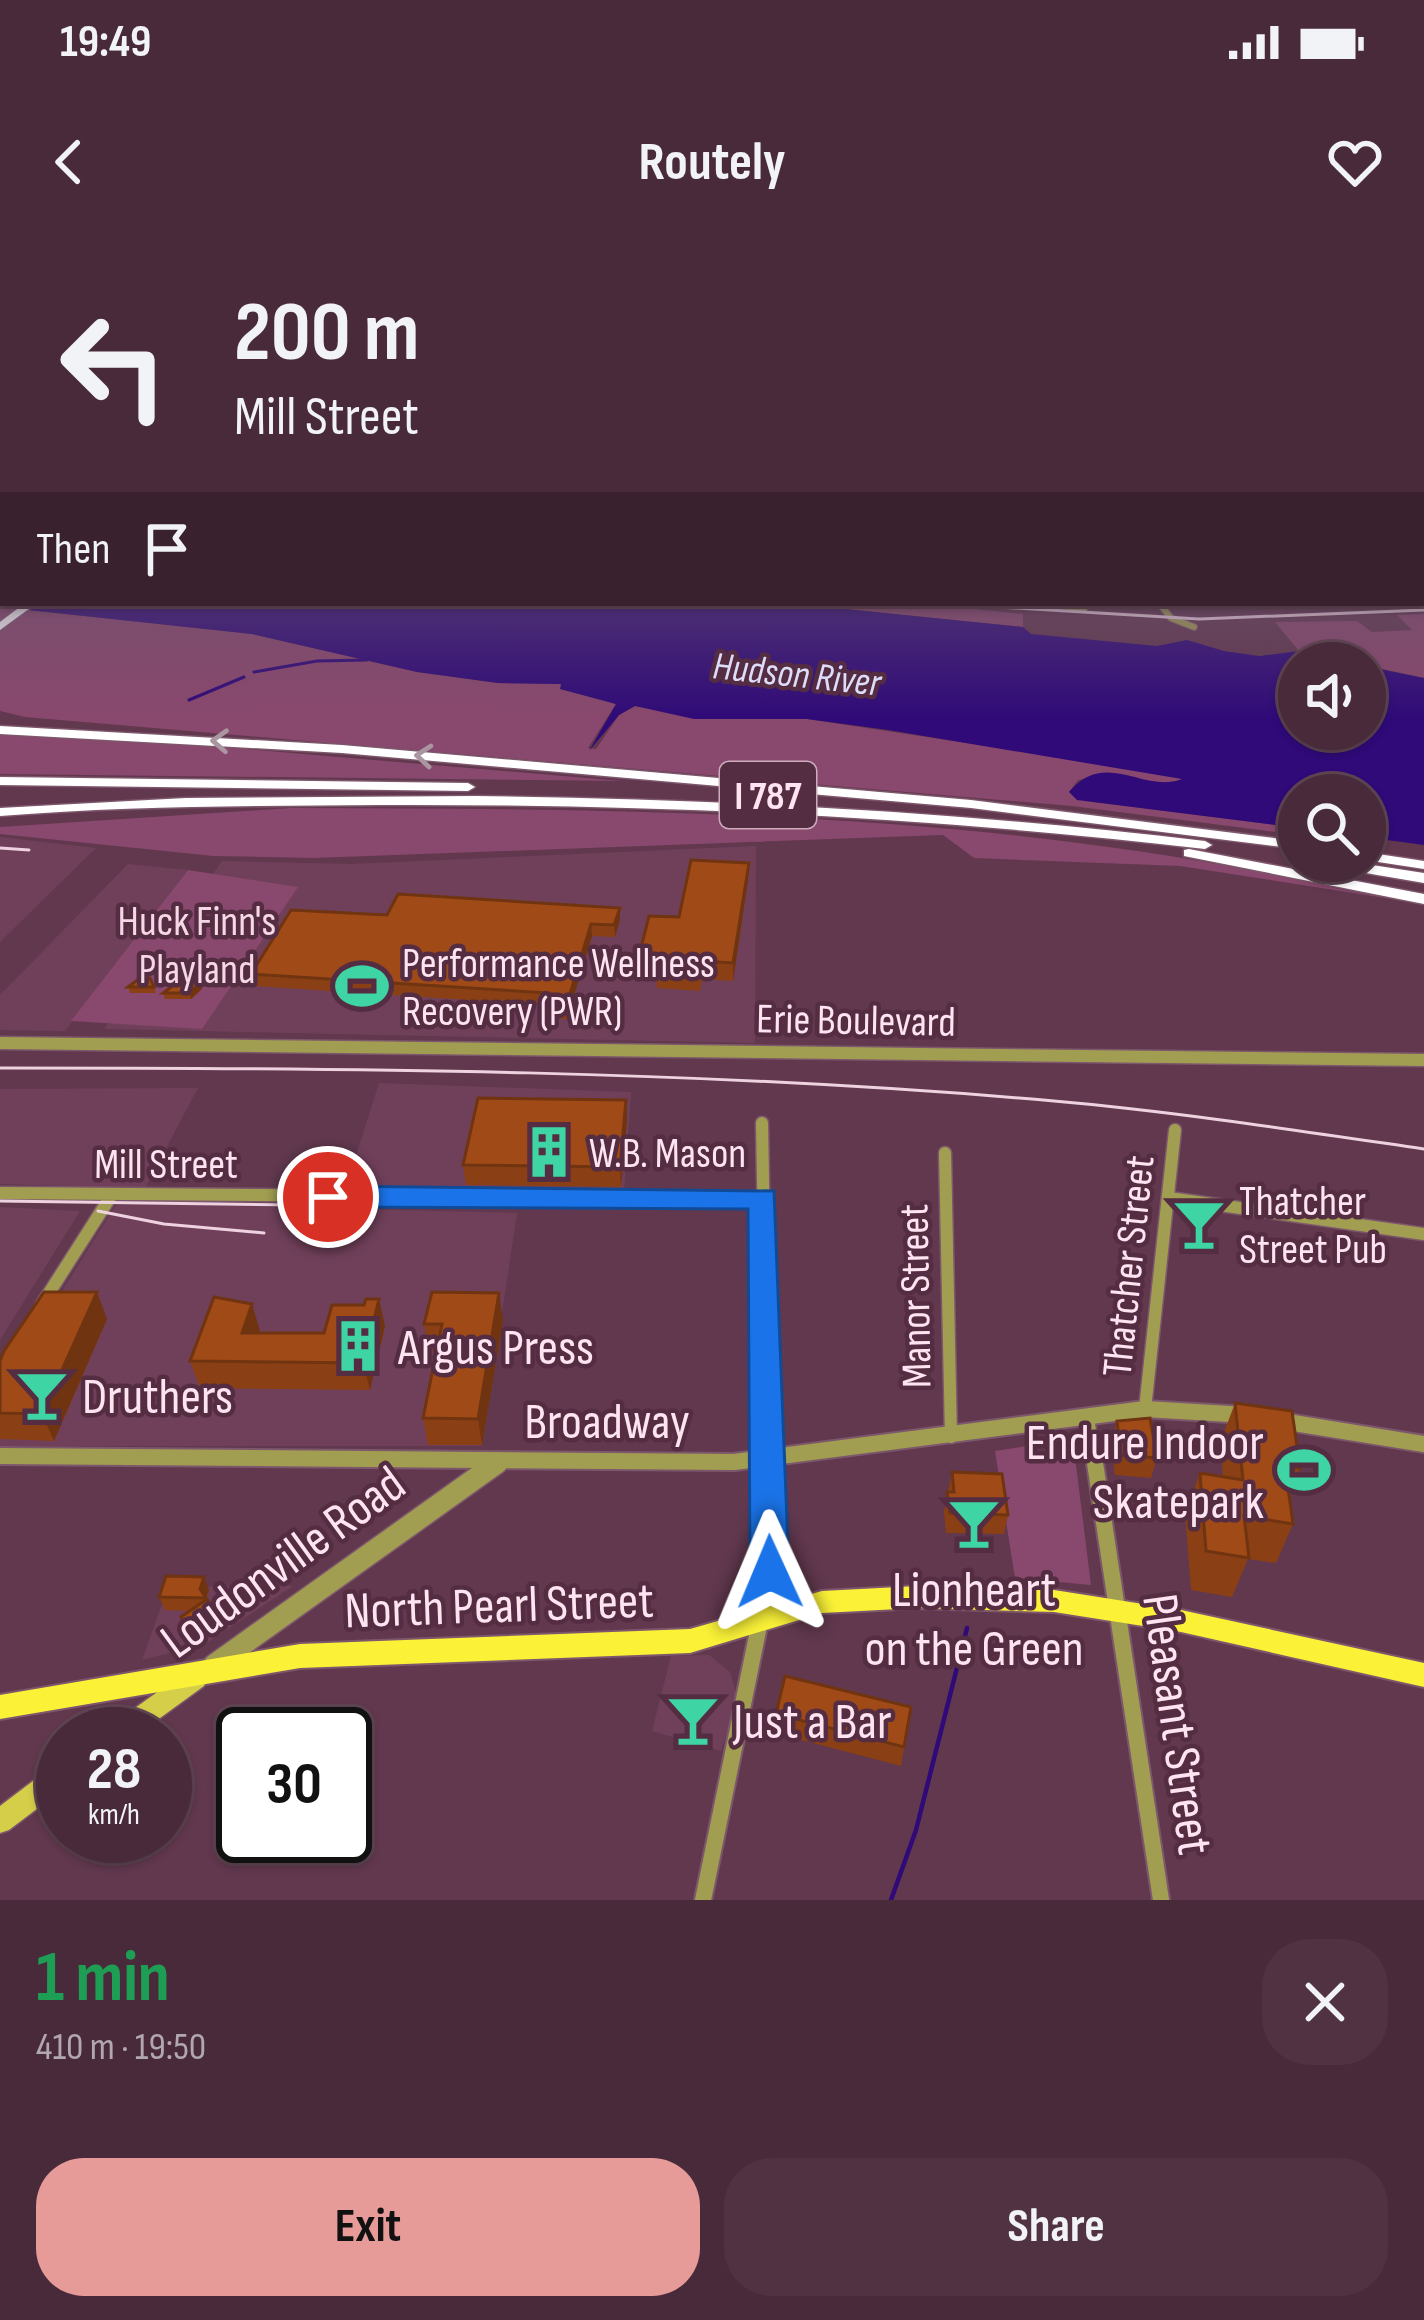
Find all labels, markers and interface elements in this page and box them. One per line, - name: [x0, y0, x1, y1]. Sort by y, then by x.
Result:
- text: 19:49: [60, 15, 151, 70]
- icon: back: [36, 129, 102, 195]
- icon: heart: [1322, 129, 1388, 195]
- text: Routely: [638, 130, 786, 195]
- text: 200 m: [234, 283, 420, 384]
- icon: left: [36, 288, 192, 444]
- text: Mill Street: [234, 385, 419, 450]
- icon: arrive: [134, 516, 200, 582]
- text: Then: [36, 522, 110, 577]
- map controls: [1278, 642, 1386, 882]
- button: sound: [1278, 642, 1386, 750]
- water label: Hudson River: [710, 643, 885, 708]
- one-way arrow: [210, 728, 229, 754]
- one-way arrow: [414, 744, 433, 769]
- road number: I 787: [720, 762, 816, 828]
- button: search: [1278, 774, 1386, 882]
- park label: Huck Finn's Playland: [118, 897, 276, 996]
- place label: Performance Wellness Recovery (PWR): [402, 939, 715, 1038]
- sports icon: Performance Wellness Recovery (PWR): [333, 957, 391, 1015]
- street label: Erie Boulevard: [756, 994, 956, 1049]
- building icon: W.B. Mason: [520, 1123, 578, 1181]
- place label: W.B. Mason: [589, 1129, 746, 1180]
- street label: Mill Street: [94, 1140, 238, 1191]
- pin: [277, 1146, 379, 1248]
- street label: Thatcher Street: [1093, 1153, 1166, 1379]
- icon: arrive: [295, 1164, 361, 1230]
- place label: Thatcher Street Pub: [1239, 1177, 1387, 1276]
- bar icon: Thatcher Street Pub: [1170, 1195, 1228, 1253]
- street label: Manor Street: [889, 1204, 944, 1388]
- building icon: Argus Press: [329, 1317, 387, 1375]
- place label: Argus Press: [397, 1318, 594, 1379]
- bar icon: Druthers: [13, 1366, 71, 1424]
- place label: Druthers: [82, 1367, 233, 1428]
- street label: Broadway: [524, 1392, 690, 1453]
- place label: Endure Indoor Skatepark: [1026, 1413, 1264, 1533]
- sports icon: Endure Indoor Skatepark: [1275, 1441, 1333, 1499]
- street label: Loudonville Road: [150, 1454, 417, 1672]
- bar icon: Lionheart on the Green: [945, 1494, 1003, 1552]
- position arrow: [707, 1509, 833, 1635]
- place label: Lionheart on the Green: [865, 1560, 1084, 1680]
- street label: North Pearl Street: [343, 1571, 655, 1642]
- street label: Pleasant Street: [1128, 1590, 1225, 1858]
- bar icon: Just a Bar: [664, 1691, 722, 1749]
- place label: Just a Bar: [732, 1692, 892, 1753]
- speed limit sign: 30: [216, 1707, 372, 1863]
- text: 28: [87, 1734, 141, 1806]
- text: km/h: [88, 1797, 140, 1833]
- text: 1 min: [36, 1935, 170, 2022]
- button: close: [1262, 1939, 1388, 2065]
- text: 410 m · 19:50: [36, 2024, 206, 2071]
- button: Exit: [36, 2158, 700, 2296]
- button: Share: [724, 2158, 1388, 2296]

